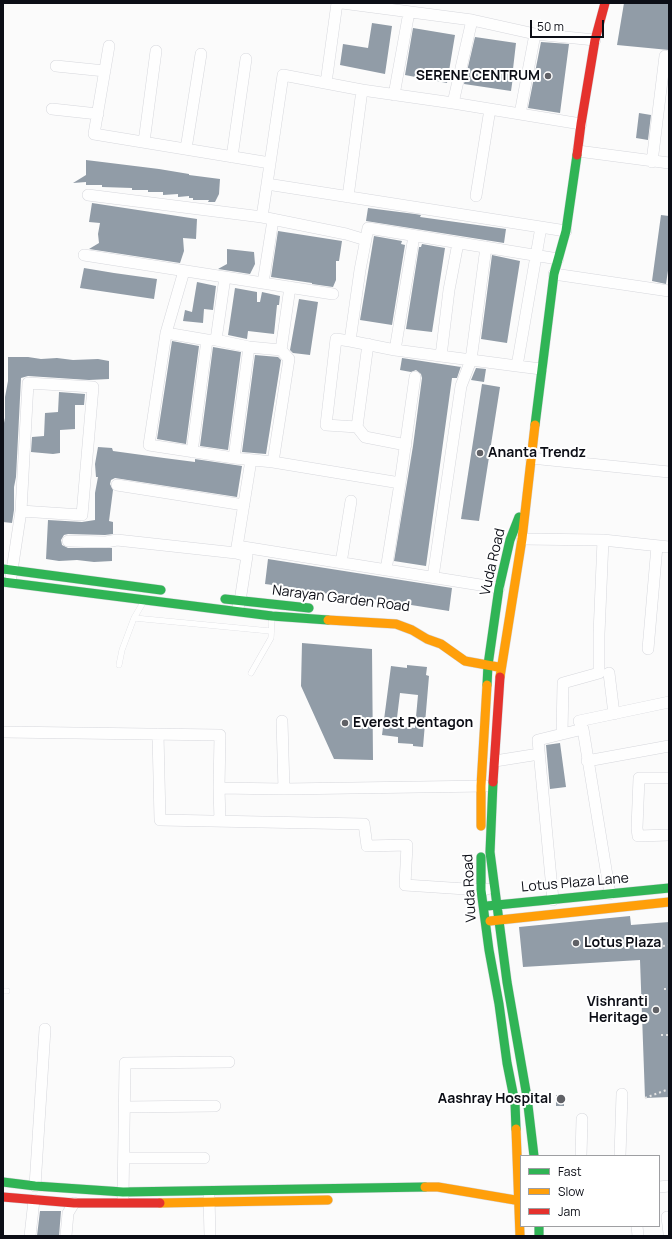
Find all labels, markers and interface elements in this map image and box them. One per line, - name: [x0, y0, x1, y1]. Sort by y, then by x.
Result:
- scale bar: [532, 12, 606, 38]
- text: 50 m: [537, 18, 564, 35]
- place label: SERENE CENTRUM: [416, 68, 540, 84]
- marker: SERENE CENTRUM: [543, 71, 553, 81]
- place label: Ananta Trendz: [488, 445, 586, 461]
- marker: Ananta Trendz: [475, 448, 485, 458]
- street label: Vuda Road: [477, 527, 509, 597]
- street label: Narayan Garden Road: [271, 582, 411, 616]
- place label: Everest Pentagon: [353, 715, 473, 731]
- marker: Everest Pentagon: [340, 718, 350, 728]
- street label: Vuda Road: [460, 853, 480, 923]
- street label: Lotus Plaza Lane: [520, 870, 630, 896]
- place label: Lotus Plaza: [584, 935, 661, 951]
- marker: Lotus Plaza: [571, 938, 581, 948]
- place label: Vishranti Heritage: [587, 994, 648, 1026]
- marker: Vishranti Heritage: [651, 1005, 661, 1015]
- place label: Aashray Hospital: [438, 1091, 552, 1107]
- marker: Aashray Hospital: [555, 1093, 567, 1105]
- legend: [520, 1155, 660, 1227]
- text: Fast: [558, 1163, 582, 1180]
- text: Slow: [558, 1183, 584, 1200]
- text: Jam: [558, 1203, 580, 1220]

